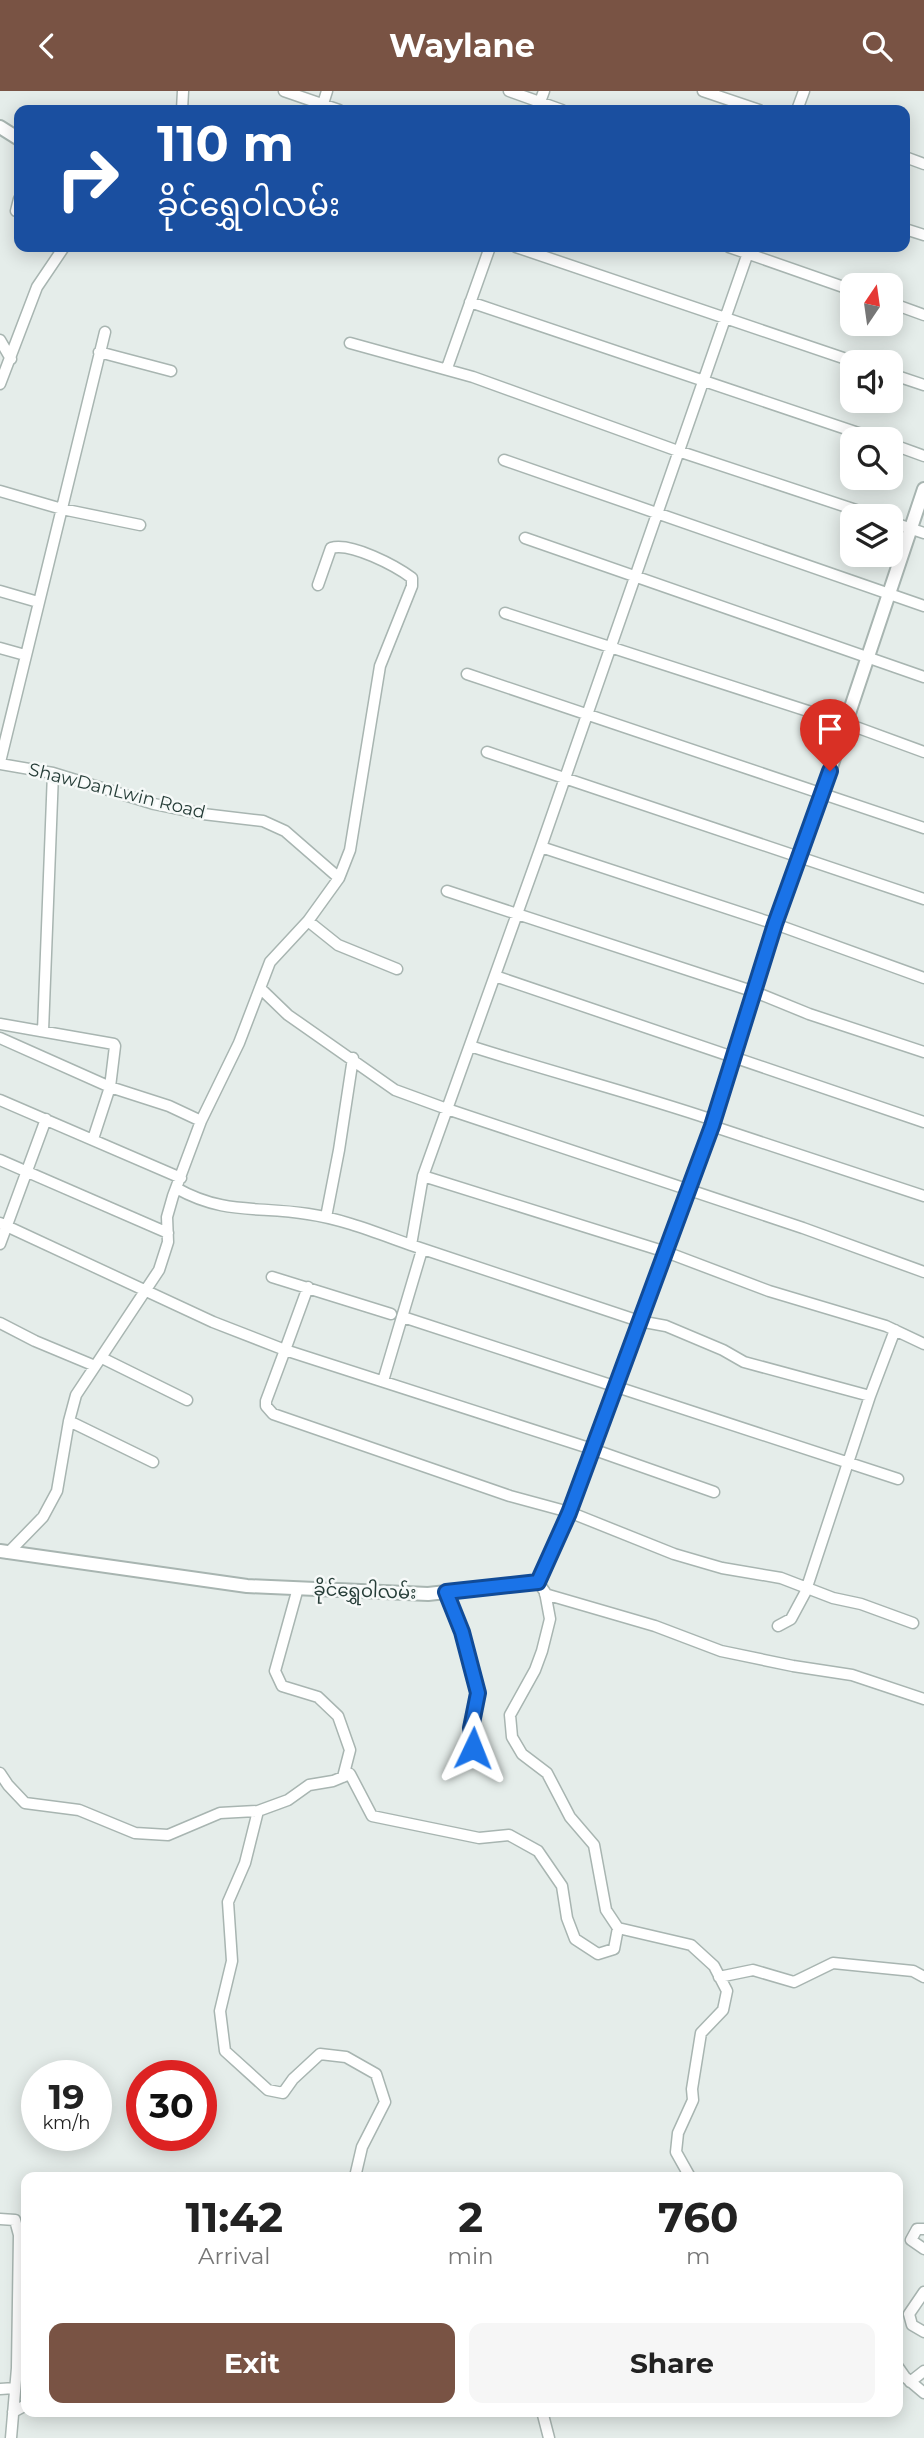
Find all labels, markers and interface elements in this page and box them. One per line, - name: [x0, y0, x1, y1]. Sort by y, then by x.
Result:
- text: Waylane: [389, 26, 535, 65]
- icon: back: [28, 27, 66, 65]
- icon: search: [858, 27, 896, 65]
- text: 110 m: [157, 114, 294, 173]
- icon: right: [42, 133, 133, 224]
- text: ခိုင်ရွှေဝါလမ်း: [157, 185, 340, 224]
- north arrow: [840, 273, 903, 336]
- map controls: [840, 273, 903, 567]
- button: sound: [840, 350, 903, 413]
- button: search: [840, 427, 903, 490]
- button: layers: [840, 504, 903, 567]
- pin: [800, 699, 860, 771]
- icon: arrive: [811, 710, 849, 748]
- street label: ShawDanLwin Road: [26, 758, 208, 824]
- street label: ခိုင်ရွှေဝါလမ်း: [313, 1575, 417, 1608]
- position arrow: [436, 1711, 510, 1785]
- speed limit sign: 30: [126, 2060, 217, 2151]
- text: 19: [48, 2075, 85, 2118]
- text: km/h: [42, 2112, 91, 2134]
- text: 11:42: [185, 2191, 283, 2243]
- text: 2: [458, 2191, 483, 2243]
- text: 760: [658, 2191, 739, 2243]
- text: Arrival: [198, 2242, 271, 2270]
- text: min: [448, 2242, 494, 2270]
- text: m: [686, 2242, 711, 2270]
- button: Exit: [49, 2323, 455, 2403]
- button: Share: [469, 2323, 875, 2403]

